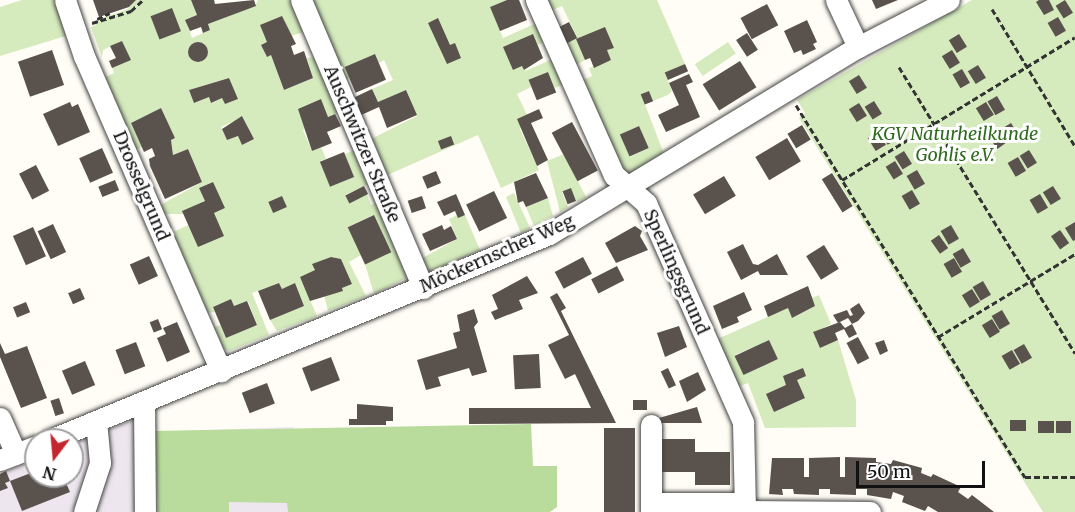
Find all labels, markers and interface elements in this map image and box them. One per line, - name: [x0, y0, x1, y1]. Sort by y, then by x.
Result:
- street label: Auschwitzer Straße: [319, 62, 405, 226]
- park label: KGV Naturheilkunde Gohlis e.V.: [872, 124, 1038, 166]
- street label: Drosselgrund: [108, 128, 174, 244]
- street label: Sperlingsgrund: [639, 206, 713, 338]
- street label: Möckernscher Weg: [416, 210, 578, 298]
- north arrow: [24, 428, 84, 488]
- scale bar: [859, 449, 988, 487]
- text: 50 m: [867, 460, 911, 483]
- text: N: [41, 462, 58, 485]

